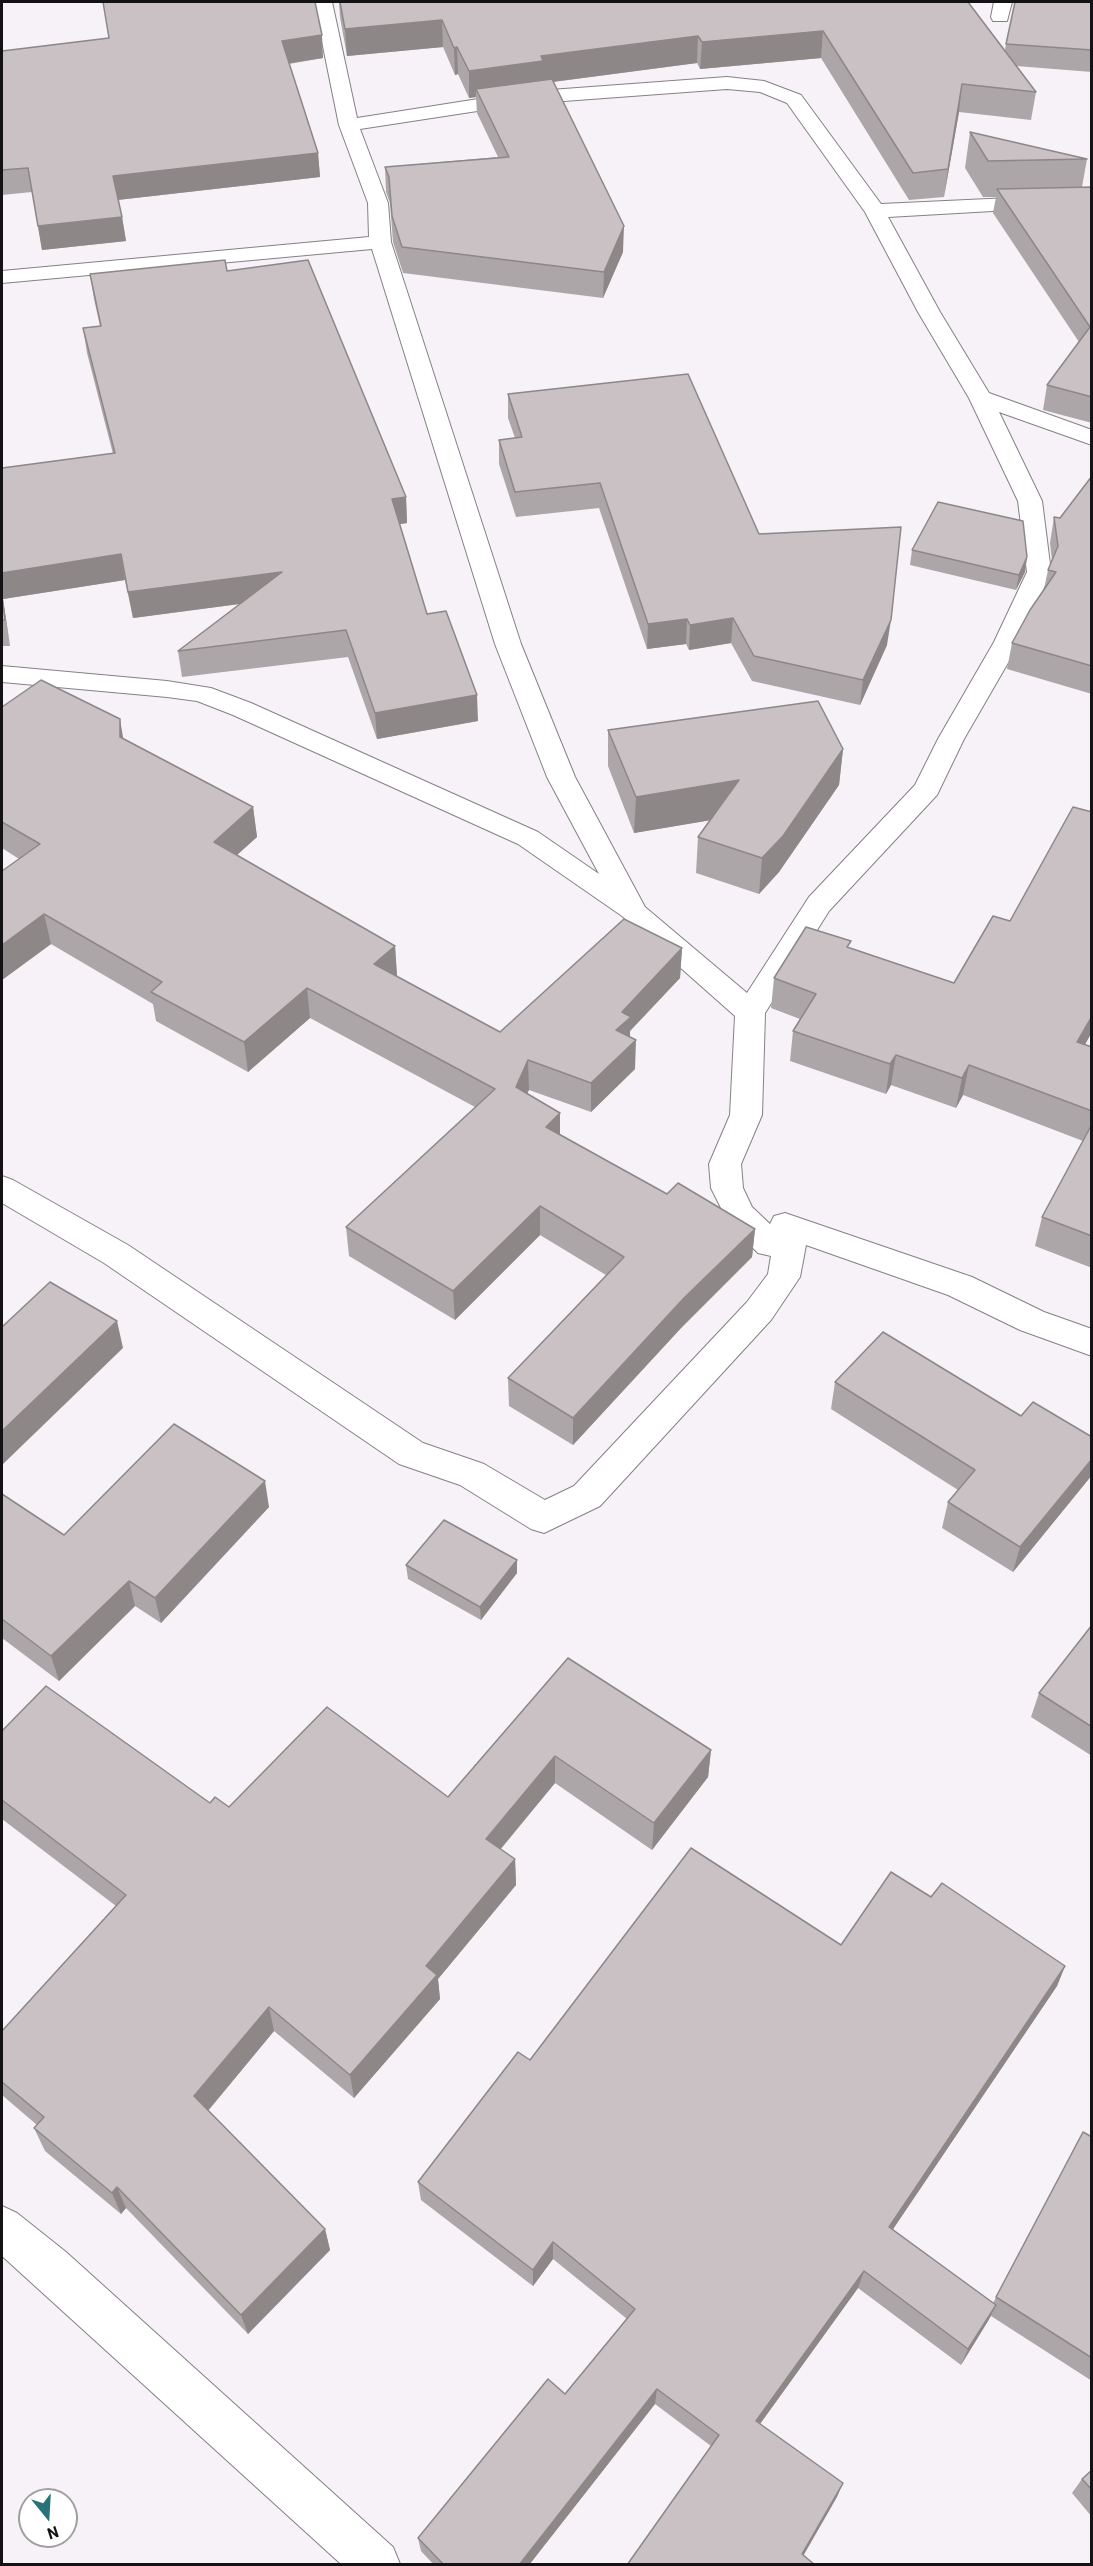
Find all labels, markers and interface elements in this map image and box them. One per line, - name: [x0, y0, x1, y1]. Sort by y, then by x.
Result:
- north arrow: [18, 2488, 78, 2548]
- text: N: [45, 2523, 61, 2544]

